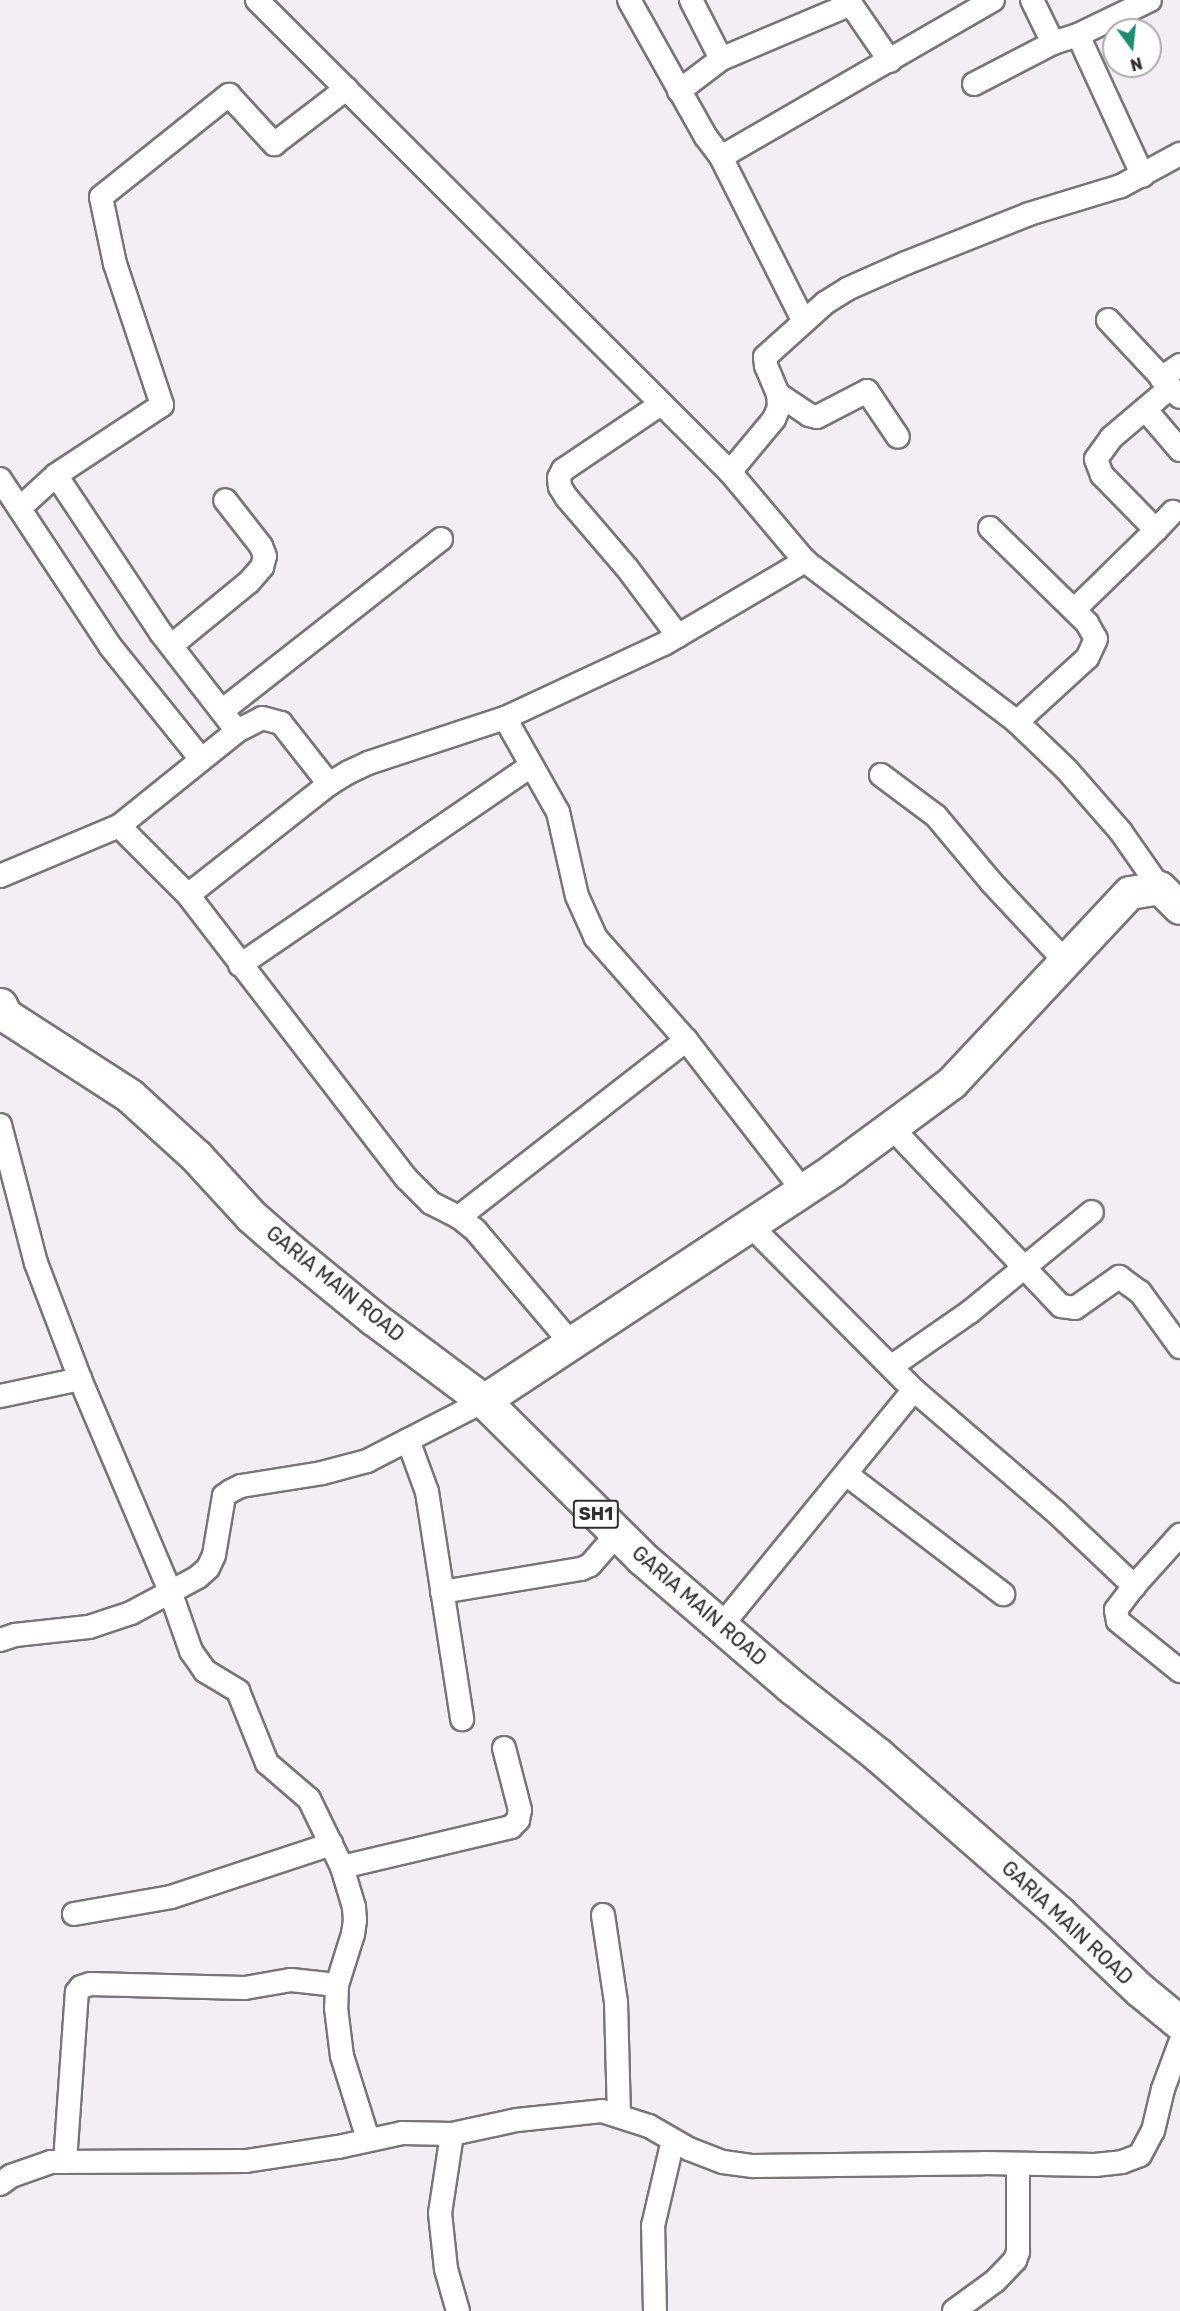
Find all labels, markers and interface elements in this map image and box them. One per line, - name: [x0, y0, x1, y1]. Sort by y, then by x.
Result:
- north arrow: [1102, 18, 1162, 78]
- text: N: [1128, 53, 1144, 75]
- street label: GARIA MAIN ROAD: [261, 1221, 409, 1347]
- road number: SH1: [572, 1499, 620, 1529]
- street label: GARIA MAIN ROAD: [627, 1541, 771, 1671]
- street label: GARIA MAIN ROAD: [996, 1856, 1138, 1990]

